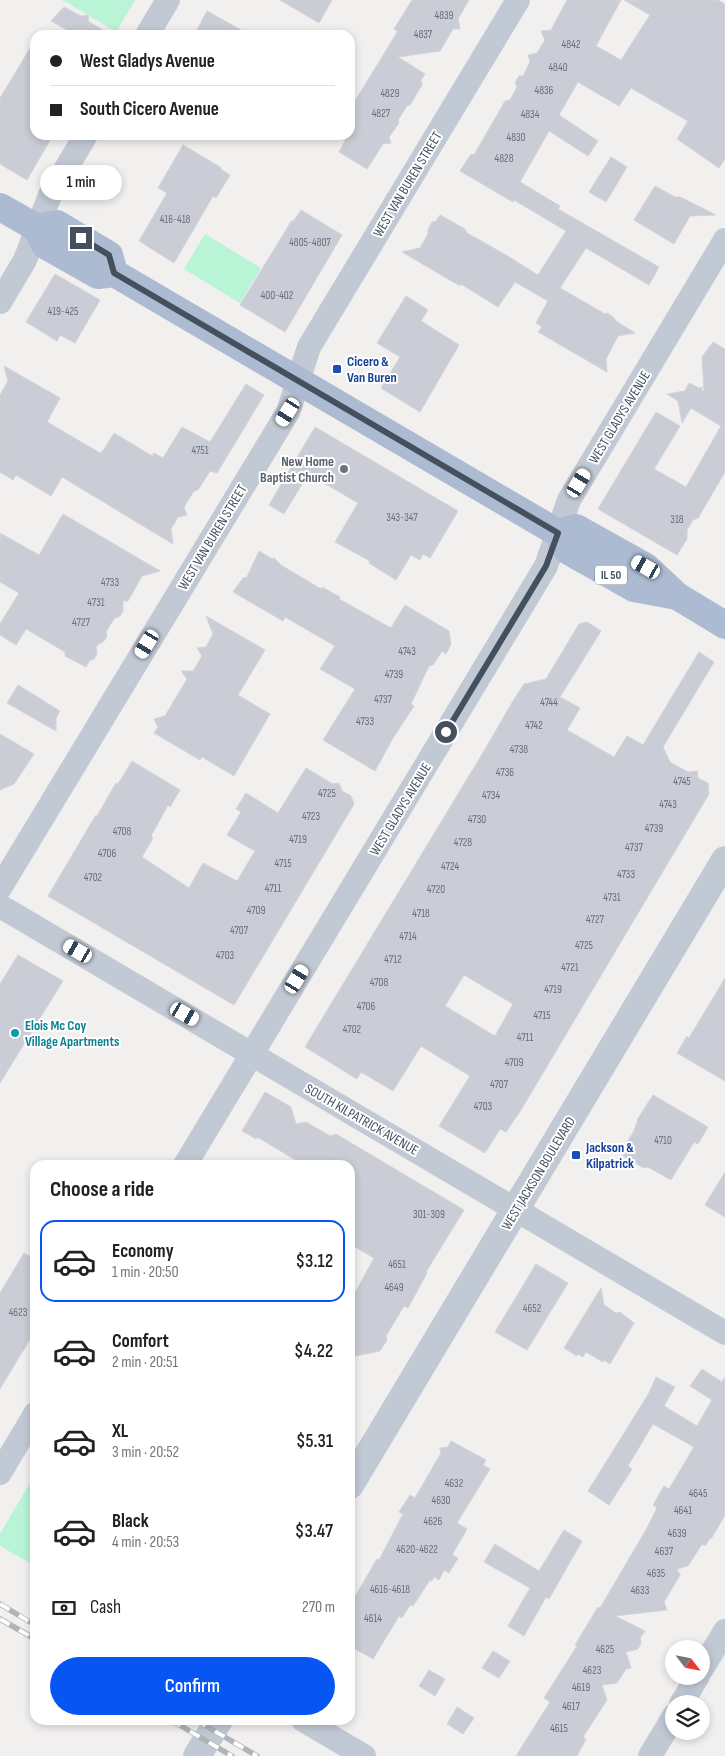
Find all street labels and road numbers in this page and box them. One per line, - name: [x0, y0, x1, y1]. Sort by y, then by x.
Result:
- street label: WEST VAN BUREN STREET: [369, 128, 446, 240]
- street label: WEST GLADYS AVENUE: [585, 368, 654, 467]
- street label: WEST VAN BUREN STREET: [174, 481, 251, 593]
- road number: IL 50: [595, 566, 627, 584]
- street label: WEST GLADYS AVENUE: [366, 760, 435, 859]
- street label: SOUTH KILPATRICK AVENUE: [302, 1080, 422, 1159]
- street label: WEST JACKSON BOULEVARD: [498, 1113, 579, 1233]

